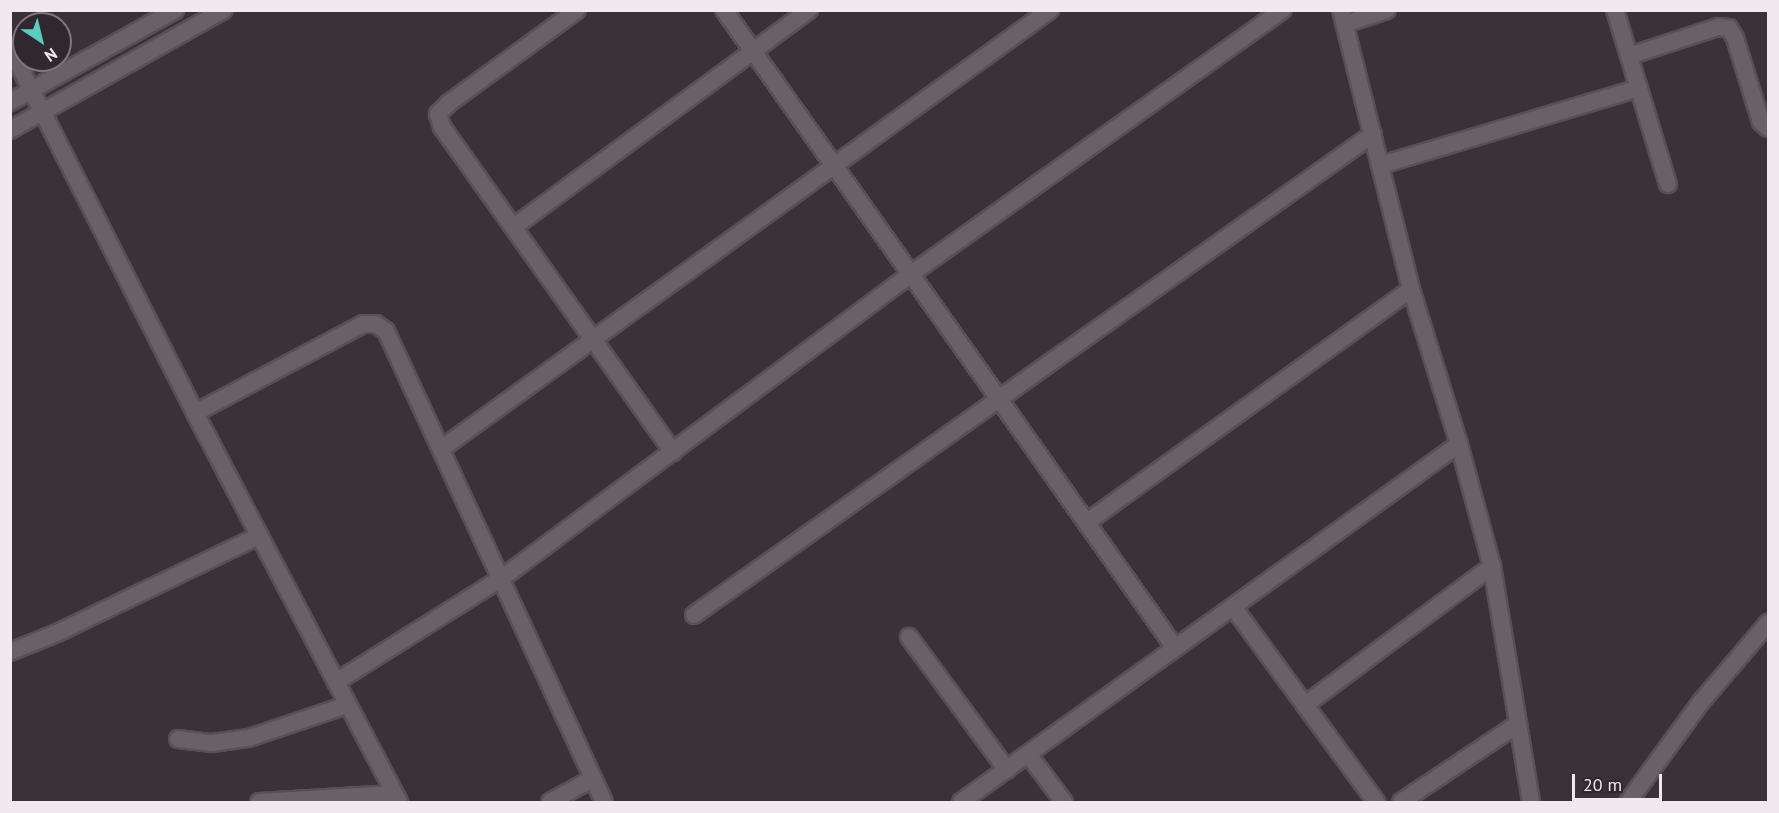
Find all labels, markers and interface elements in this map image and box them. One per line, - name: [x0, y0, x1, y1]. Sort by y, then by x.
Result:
- north arrow: [12, 12, 72, 72]
- text: N: [41, 44, 61, 66]
- scale bar: [1575, 762, 1665, 800]
- text: 20 m: [1583, 773, 1622, 796]

